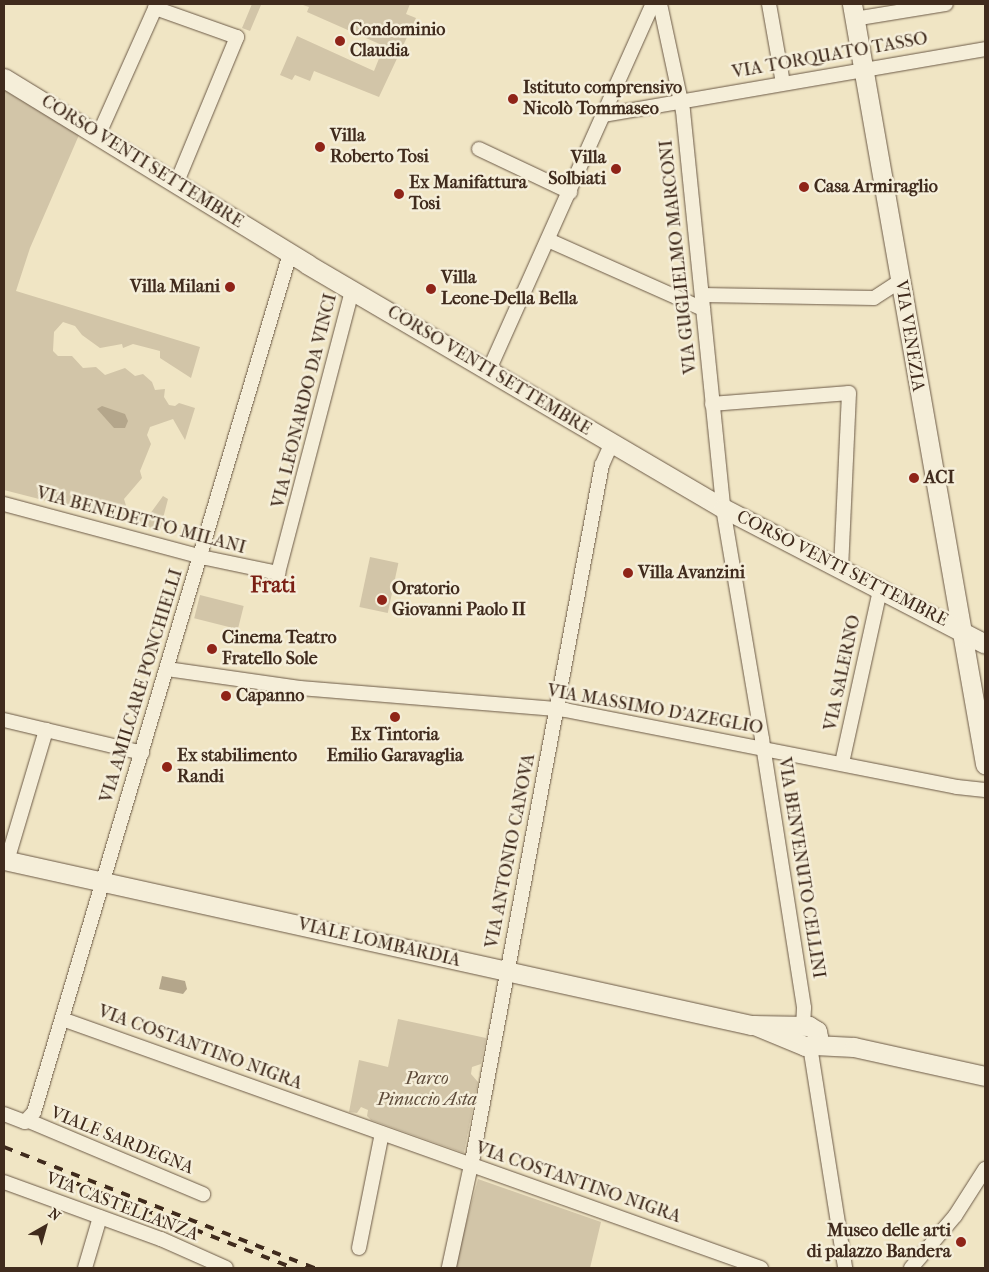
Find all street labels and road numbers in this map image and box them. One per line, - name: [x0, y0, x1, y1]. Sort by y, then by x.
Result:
- street label: VIA TORQUATO TASSO: [730, 28, 930, 84]
- street label: CORSO VENTI SETTEMBRE: [37, 91, 247, 233]
- street label: VIA GUGLIELMO MARCONI: [656, 139, 702, 375]
- street label: VIA VENEZIA: [890, 279, 928, 393]
- street label: VIA LEONARDO DA VINCI: [268, 292, 342, 510]
- street label: CORSO VENTI SETTEMBRE: [383, 301, 595, 441]
- street label: VIA BENEDETTO MILANI: [34, 483, 248, 559]
- street label: CORSO VENTI SETTEMBRE: [733, 506, 951, 632]
- street label: VIA AMILCARE PONCHIELLI: [96, 566, 188, 806]
- street label: VIA SALERNO: [820, 613, 866, 733]
- street label: VIA MASSIMO D'AZEGLIO: [545, 680, 765, 740]
- street label: VIA ANTONIO CANOVA: [482, 752, 540, 950]
- street label: VIA BENVENUTO CELLINI: [773, 756, 829, 980]
- street label: VIALE LOMBARDIA: [296, 914, 462, 972]
- street label: VIA COSTANTINO NIGRA: [95, 1001, 305, 1095]
- street label: VIALE SARDEGNA: [47, 1102, 197, 1180]
- street label: VIA COSTANTINO NIGRA: [473, 1138, 683, 1228]
- street label: VIA CASTELLANZA: [43, 1168, 201, 1246]

